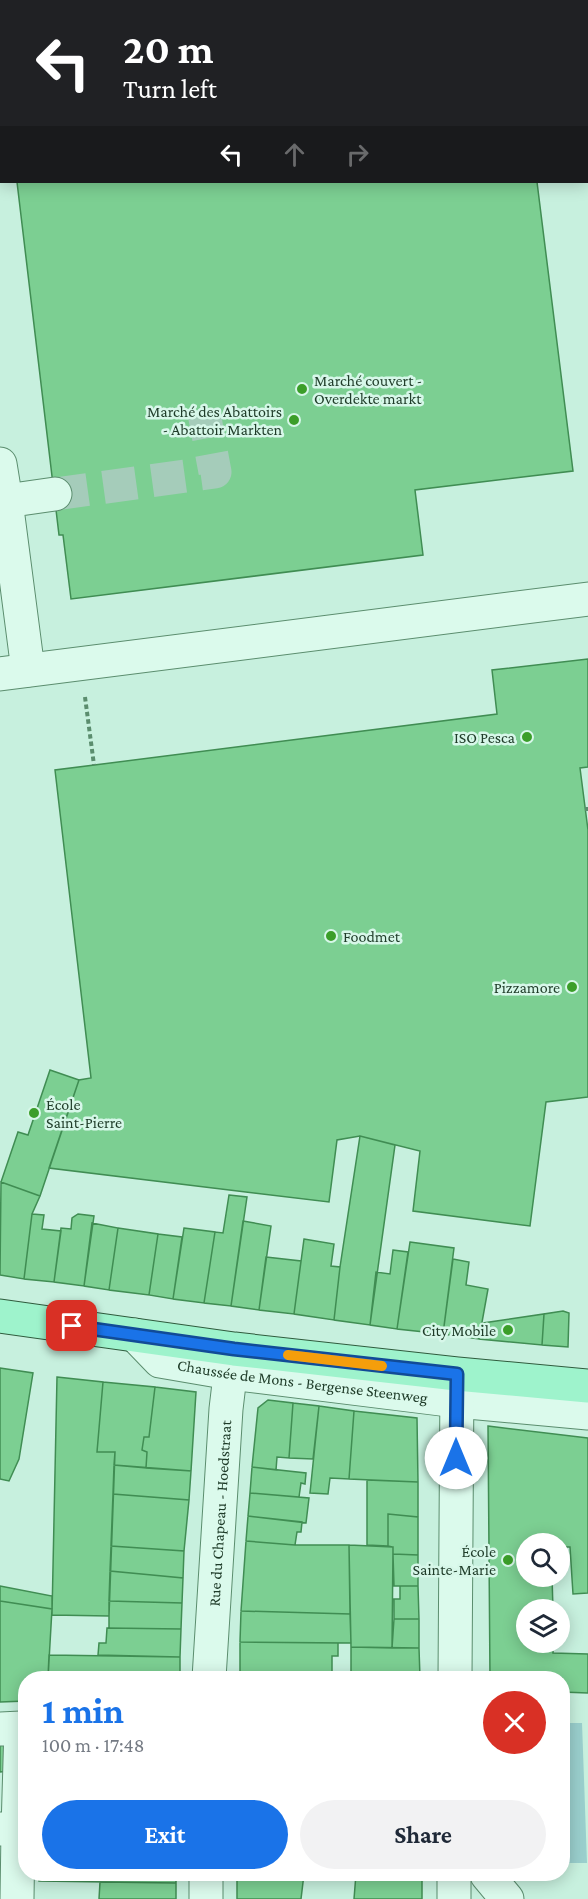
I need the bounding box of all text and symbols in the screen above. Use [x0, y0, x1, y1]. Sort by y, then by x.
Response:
icon: left [24, 24, 102, 102]
text: 20 m [123, 25, 214, 72]
text: Turn left [123, 74, 217, 104]
icon: left [215, 138, 248, 171]
icon: ahead [278, 138, 311, 171]
icon: right [341, 138, 374, 171]
place label: Marché couvert - Overdekte markt [314, 372, 422, 407]
marker: Marché couvert - Overdekte markt [295, 382, 309, 396]
place label: Marché des Abattoirs - Abattoir Markten [147, 403, 282, 438]
marker: Marché des Abattoirs - Abattoir Markten [287, 413, 301, 427]
place label: ISO Pesca [454, 729, 516, 746]
marker: ISO Pesca [520, 730, 534, 744]
place label: Foodmet [343, 928, 401, 945]
marker: Foodmet [324, 929, 338, 943]
place label: Pizzamore [494, 979, 560, 996]
marker: Pizzamore [565, 980, 579, 994]
place label: École Saint-Pierre [46, 1096, 122, 1131]
marker: École Saint-Pierre [27, 1106, 41, 1120]
pin [46, 1300, 97, 1351]
icon: arrive [55, 1309, 88, 1342]
place label: City Mobile [422, 1322, 496, 1340]
marker: City Mobile [501, 1323, 515, 1337]
street label: Chaussée de Mons - Bergense Steenweg [176, 1356, 429, 1407]
street label: Rue du Chapeau - Hoedstraat [206, 1419, 234, 1607]
position arrow [424, 1426, 488, 1490]
map controls [516, 1533, 570, 1653]
button: search [516, 1533, 570, 1587]
place label: École Sainte-Marie [413, 1543, 496, 1578]
marker: École Sainte-Marie [501, 1553, 515, 1567]
button: layers [516, 1599, 570, 1653]
text: 1 min [42, 1691, 124, 1731]
button: close [483, 1691, 546, 1754]
text: 100 m · 17:48 [42, 1734, 145, 1756]
button: Exit [42, 1800, 288, 1869]
button: Share [300, 1800, 546, 1869]

